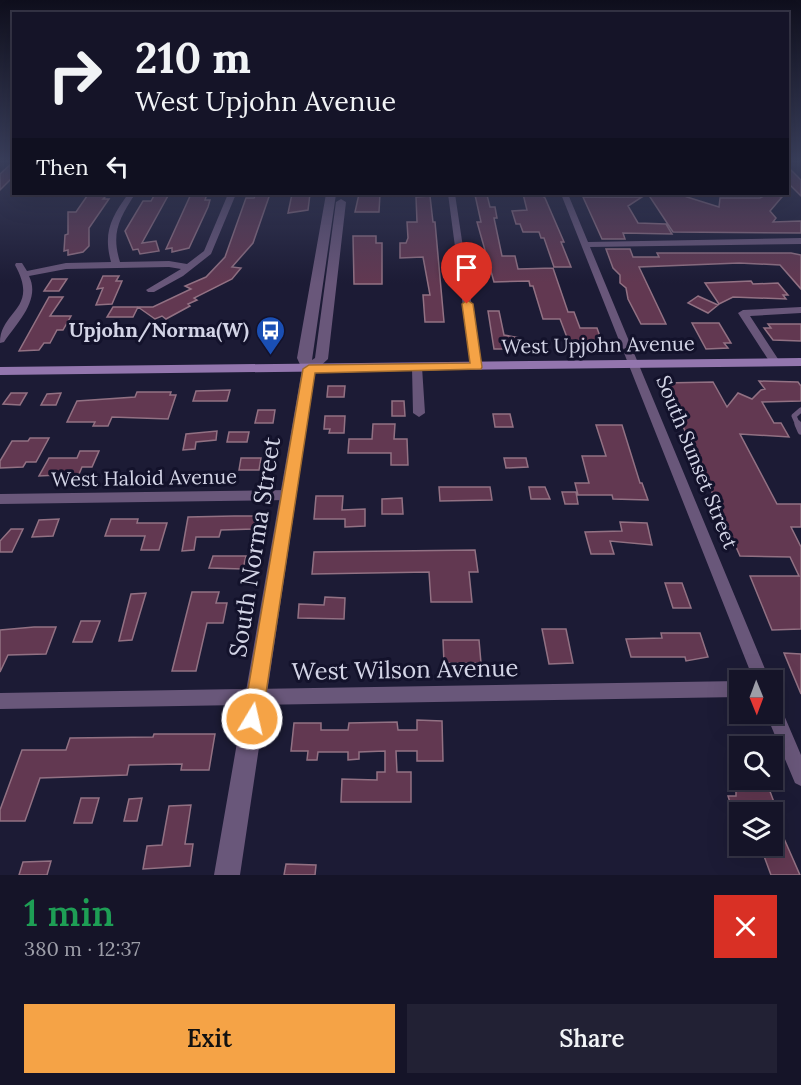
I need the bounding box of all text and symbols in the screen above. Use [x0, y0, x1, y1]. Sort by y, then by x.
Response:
text: 210 m [135, 31, 251, 85]
icon: right [36, 36, 114, 114]
text: West Upjohn Avenue [135, 84, 396, 118]
icon: left [101, 150, 134, 183]
text: Then [36, 153, 89, 181]
pin [441, 242, 492, 304]
icon: arrive [450, 251, 483, 284]
bus stop icon: Upjohn/Norma(W) [254, 314, 286, 356]
place label: Upjohn/Norma(W) [69, 317, 249, 343]
street label: West Upjohn Avenue [501, 330, 695, 359]
street label: South Sunset Street [651, 371, 744, 552]
street label: South Norma Street [222, 434, 287, 659]
street label: West Haloid Avenue [51, 463, 237, 492]
street label: West Wilson Avenue [291, 652, 519, 687]
north arrow [729, 670, 783, 724]
map controls [729, 670, 783, 856]
position arrow [220, 687, 284, 751]
button: search [729, 736, 783, 790]
button: layers [729, 802, 783, 856]
text: 1 min [24, 890, 114, 936]
button: close [714, 895, 777, 958]
text: 380 m · 12:37 [24, 936, 140, 961]
button: Exit [24, 1004, 395, 1073]
button: Share [407, 1004, 777, 1073]

